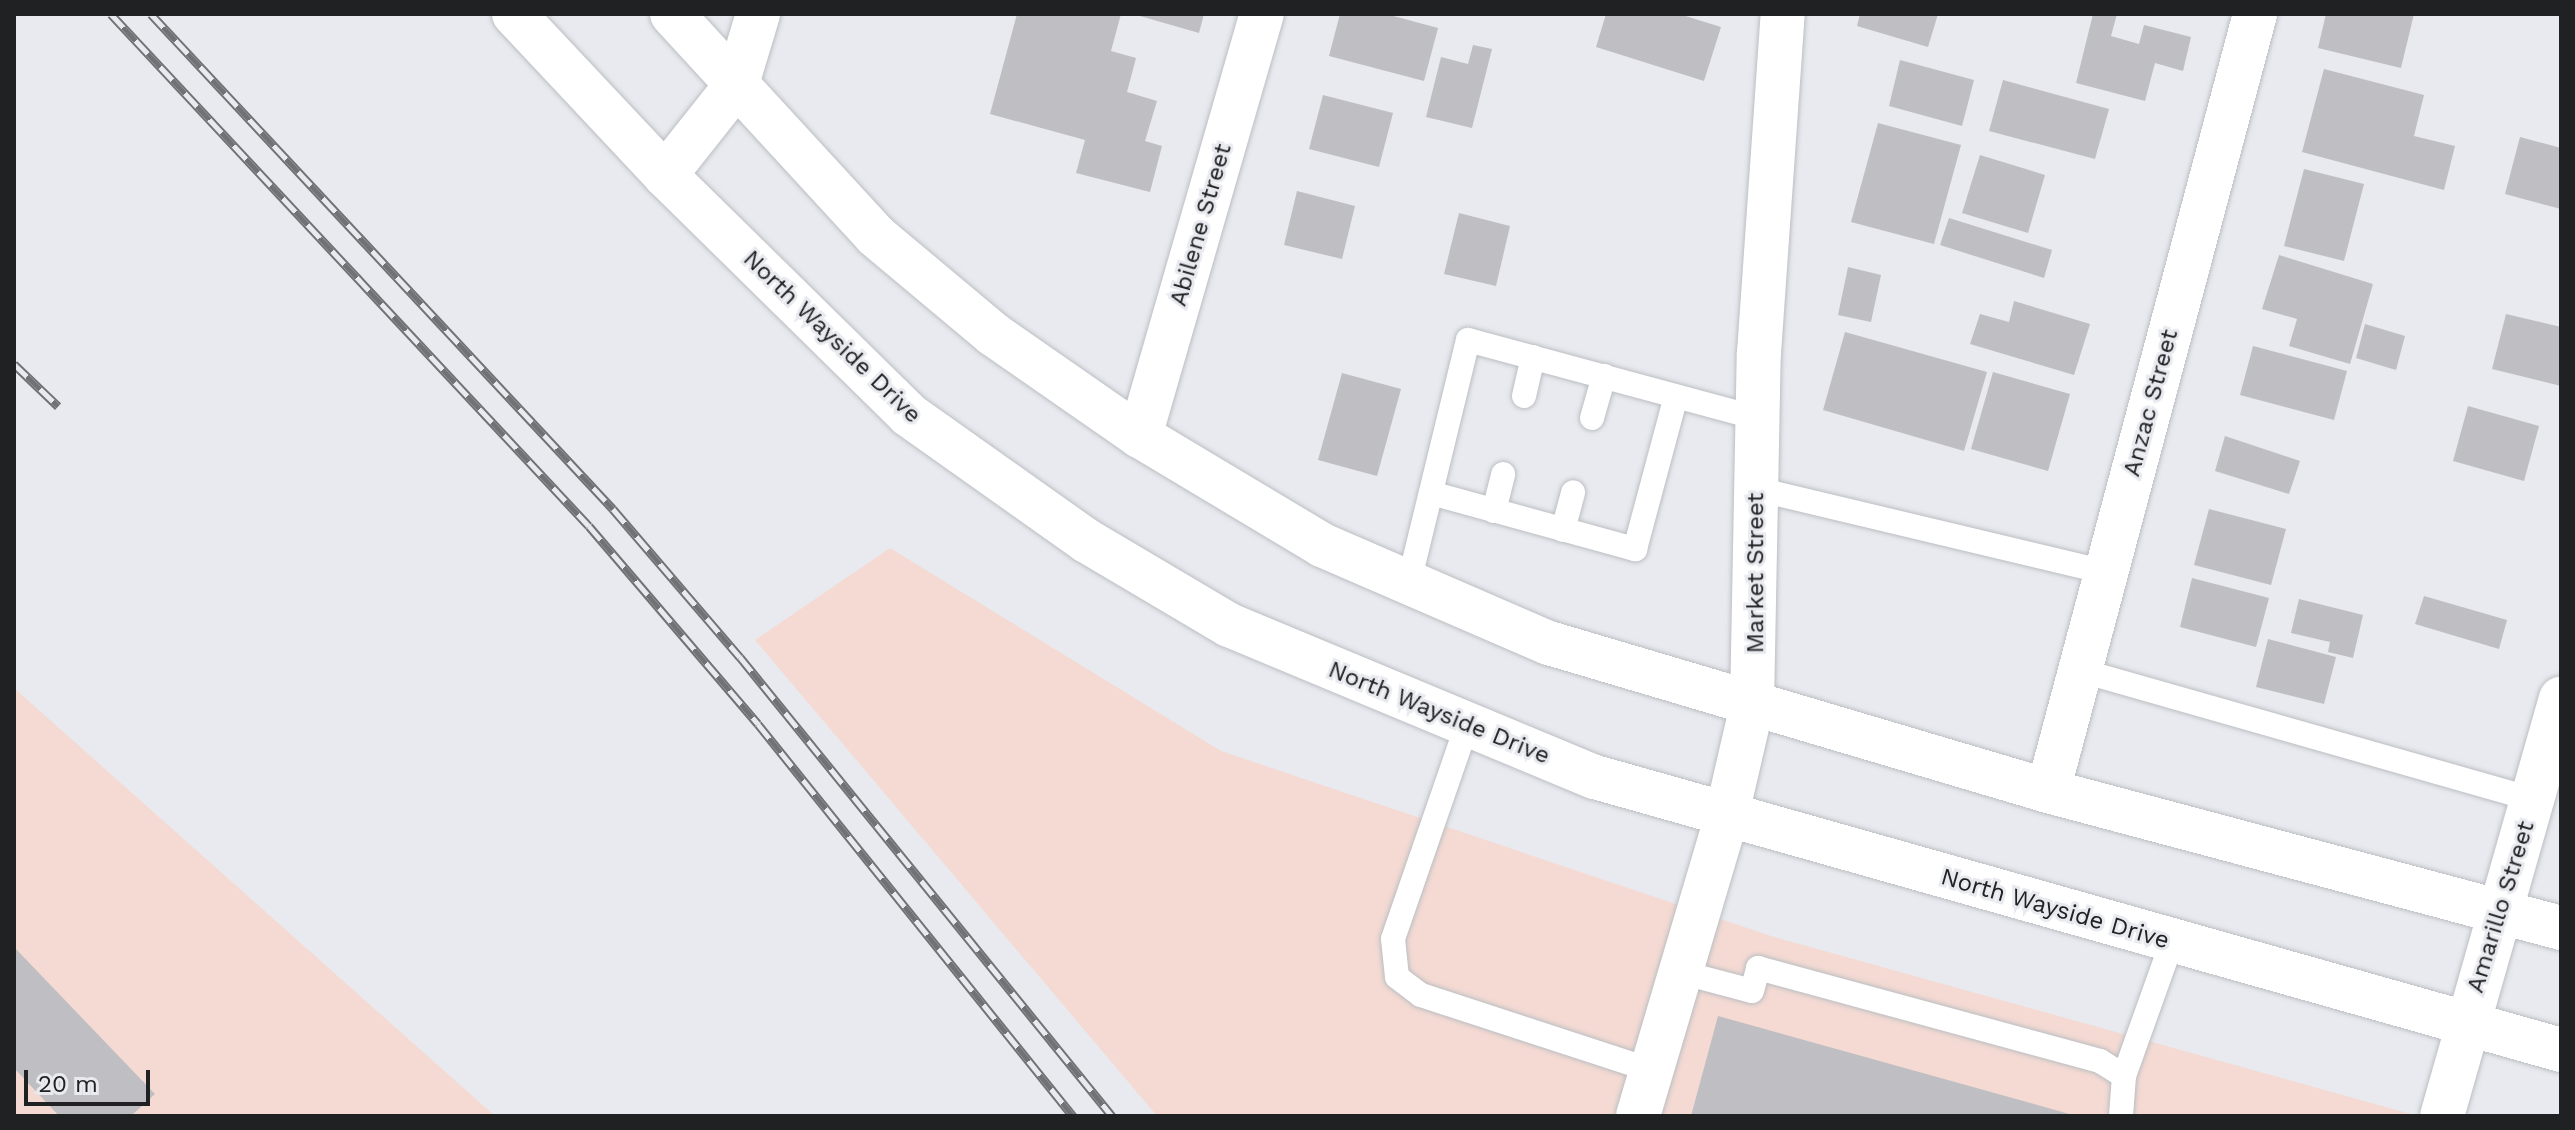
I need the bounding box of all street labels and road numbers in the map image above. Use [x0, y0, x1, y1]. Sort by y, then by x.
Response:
street label: Abilene Street [1164, 140, 1238, 310]
street label: North Wayside Drive [737, 244, 927, 430]
street label: Anzac Street [2118, 326, 2184, 480]
street label: Market Street [1742, 493, 1770, 653]
street label: North Wayside Drive [1324, 655, 1554, 771]
street label: Amarillo Street [2461, 818, 2541, 996]
street label: North Wayside Drive [1937, 863, 2173, 955]

